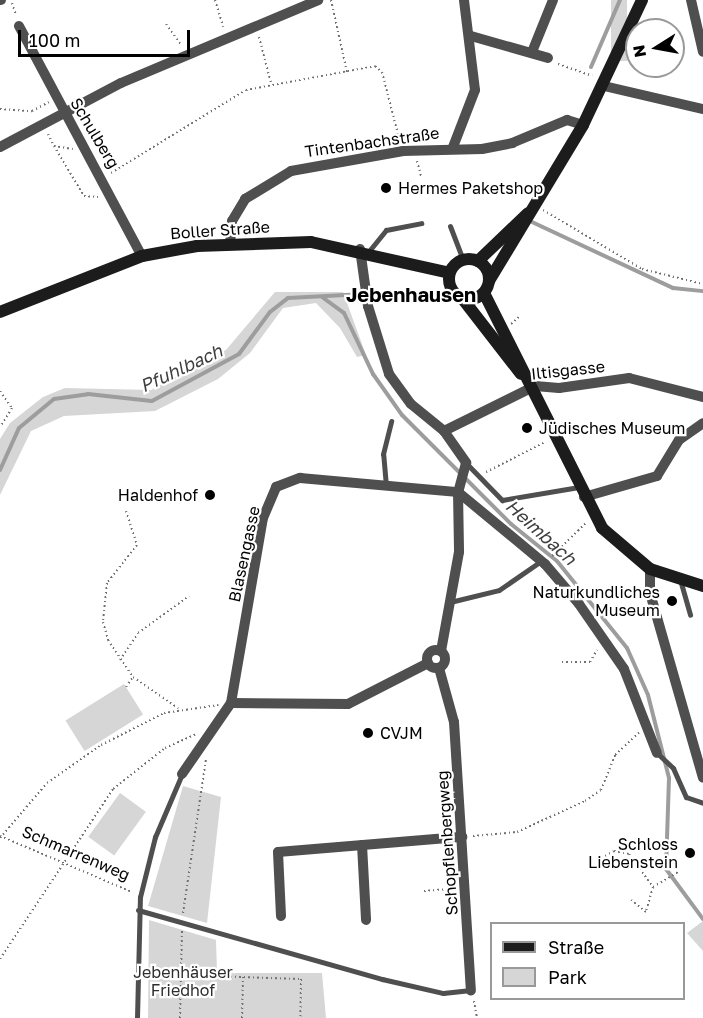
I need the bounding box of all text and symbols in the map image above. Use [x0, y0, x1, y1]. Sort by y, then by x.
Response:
scale bar [21, 18, 194, 56]
north arrow [625, 18, 685, 78]
text: 100 m [29, 29, 80, 51]
text: N [628, 43, 650, 59]
street label: Schulberg [67, 94, 123, 172]
street label: Tintenbachstraße [304, 123, 440, 161]
place label: Hermes Paketshop [398, 178, 543, 198]
marker: Hermes Paketshop [379, 181, 393, 195]
street label: Boller Straße [169, 217, 271, 243]
district label: Jebenhausen [346, 282, 476, 306]
water label: Pfuhlbach [136, 340, 226, 396]
street label: Iltisgasse [530, 357, 606, 383]
place label: Jüdisches Museum [539, 418, 686, 438]
marker: Jüdisches Museum [520, 421, 534, 435]
place label: Haldenhof [118, 485, 198, 505]
marker: Haldenhof [203, 488, 217, 502]
water label: Heimbach [501, 495, 581, 569]
street label: Blasengasse [224, 504, 264, 604]
place label: Naturkundliches Museum [533, 582, 660, 620]
marker: Naturkundliches Museum [665, 594, 679, 608]
place label: CVJM [380, 723, 423, 743]
marker: CVJM [361, 726, 375, 740]
street label: Schopflenbergweg [432, 770, 462, 916]
street label: Schmarrenweg [19, 822, 133, 884]
place label: Schloss Liebenstein [588, 834, 678, 872]
marker: Schloss Liebenstein [683, 846, 697, 860]
legend [490, 922, 685, 1000]
text: Straße [548, 936, 604, 958]
park label: Jebenhäuser Friedhof [133, 962, 233, 1000]
text: Park [548, 966, 587, 988]

